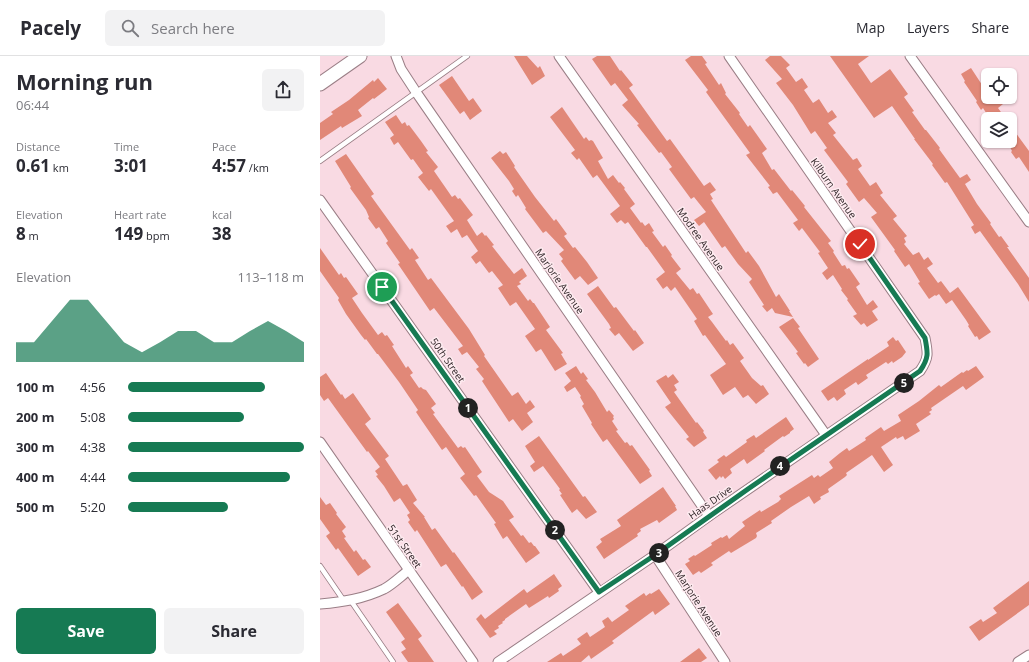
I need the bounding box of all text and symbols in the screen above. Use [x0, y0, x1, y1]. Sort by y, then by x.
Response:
search box [105, 10, 385, 46]
text: Pacely [20, 15, 81, 41]
icon: search [119, 17, 141, 39]
text: Search here [151, 18, 235, 38]
text: Map [856, 18, 885, 37]
text: Layers [907, 18, 949, 37]
text: Share [971, 18, 1009, 37]
text: Morning run [16, 66, 153, 96]
map controls [981, 68, 1017, 148]
button: locate [981, 68, 1017, 104]
button: share [262, 69, 304, 111]
text: 06:44 [16, 96, 49, 114]
button: layers [981, 112, 1017, 148]
text: Distance [16, 139, 60, 154]
text: Time [114, 139, 139, 154]
text: Pace [212, 139, 236, 154]
text: 0.61 [16, 154, 50, 177]
text: 3:01 [114, 154, 148, 177]
text: 4:57 [212, 154, 246, 177]
street label: Kilburn Avenue [808, 155, 860, 221]
text: km [50, 160, 69, 175]
text: /km [246, 160, 269, 175]
street label: Modree Avenue [674, 205, 728, 274]
text: Elevation [16, 207, 63, 222]
text: Heart rate [114, 207, 166, 222]
text: kcal [212, 207, 232, 222]
text: 8 [16, 222, 26, 245]
text: 149 [114, 222, 143, 245]
text: 38 [212, 222, 231, 245]
pin [843, 227, 877, 261]
text: m [26, 228, 39, 243]
text: bpm [143, 228, 170, 243]
icon: check [849, 233, 871, 255]
street label: Marjorie Avenue [532, 246, 588, 317]
text: Elevation [16, 268, 71, 286]
text: 113–118 m [237, 268, 304, 286]
pin [365, 270, 399, 304]
icon: arrive [371, 276, 393, 298]
street label: 50th Street [427, 335, 469, 386]
pin: 5 [894, 373, 914, 393]
text: 5 [901, 375, 907, 390]
text: 100 m [16, 378, 54, 396]
text: 4:56 [80, 378, 106, 396]
pin: 1 [458, 398, 478, 418]
text: 1 [465, 400, 471, 415]
text: 200 m [16, 408, 54, 426]
text: 5:08 [80, 408, 106, 426]
text: 300 m [16, 438, 54, 456]
text: 4:38 [80, 438, 106, 456]
pin: 4 [770, 456, 790, 476]
text: 4 [777, 458, 783, 473]
text: 400 m [16, 468, 54, 486]
text: 4:44 [80, 468, 106, 486]
street label: Haas Drive [685, 482, 735, 522]
text: 500 m [16, 498, 54, 516]
text: 5:20 [80, 498, 106, 516]
pin: 2 [545, 520, 565, 540]
street label: 51st Street [385, 521, 425, 571]
text: 2 [552, 522, 558, 537]
pin: 3 [649, 543, 669, 563]
text: 3 [656, 545, 662, 560]
street label: Marjorie Avenue [672, 567, 726, 639]
button: Save [16, 608, 156, 654]
button: Share [164, 608, 304, 654]

